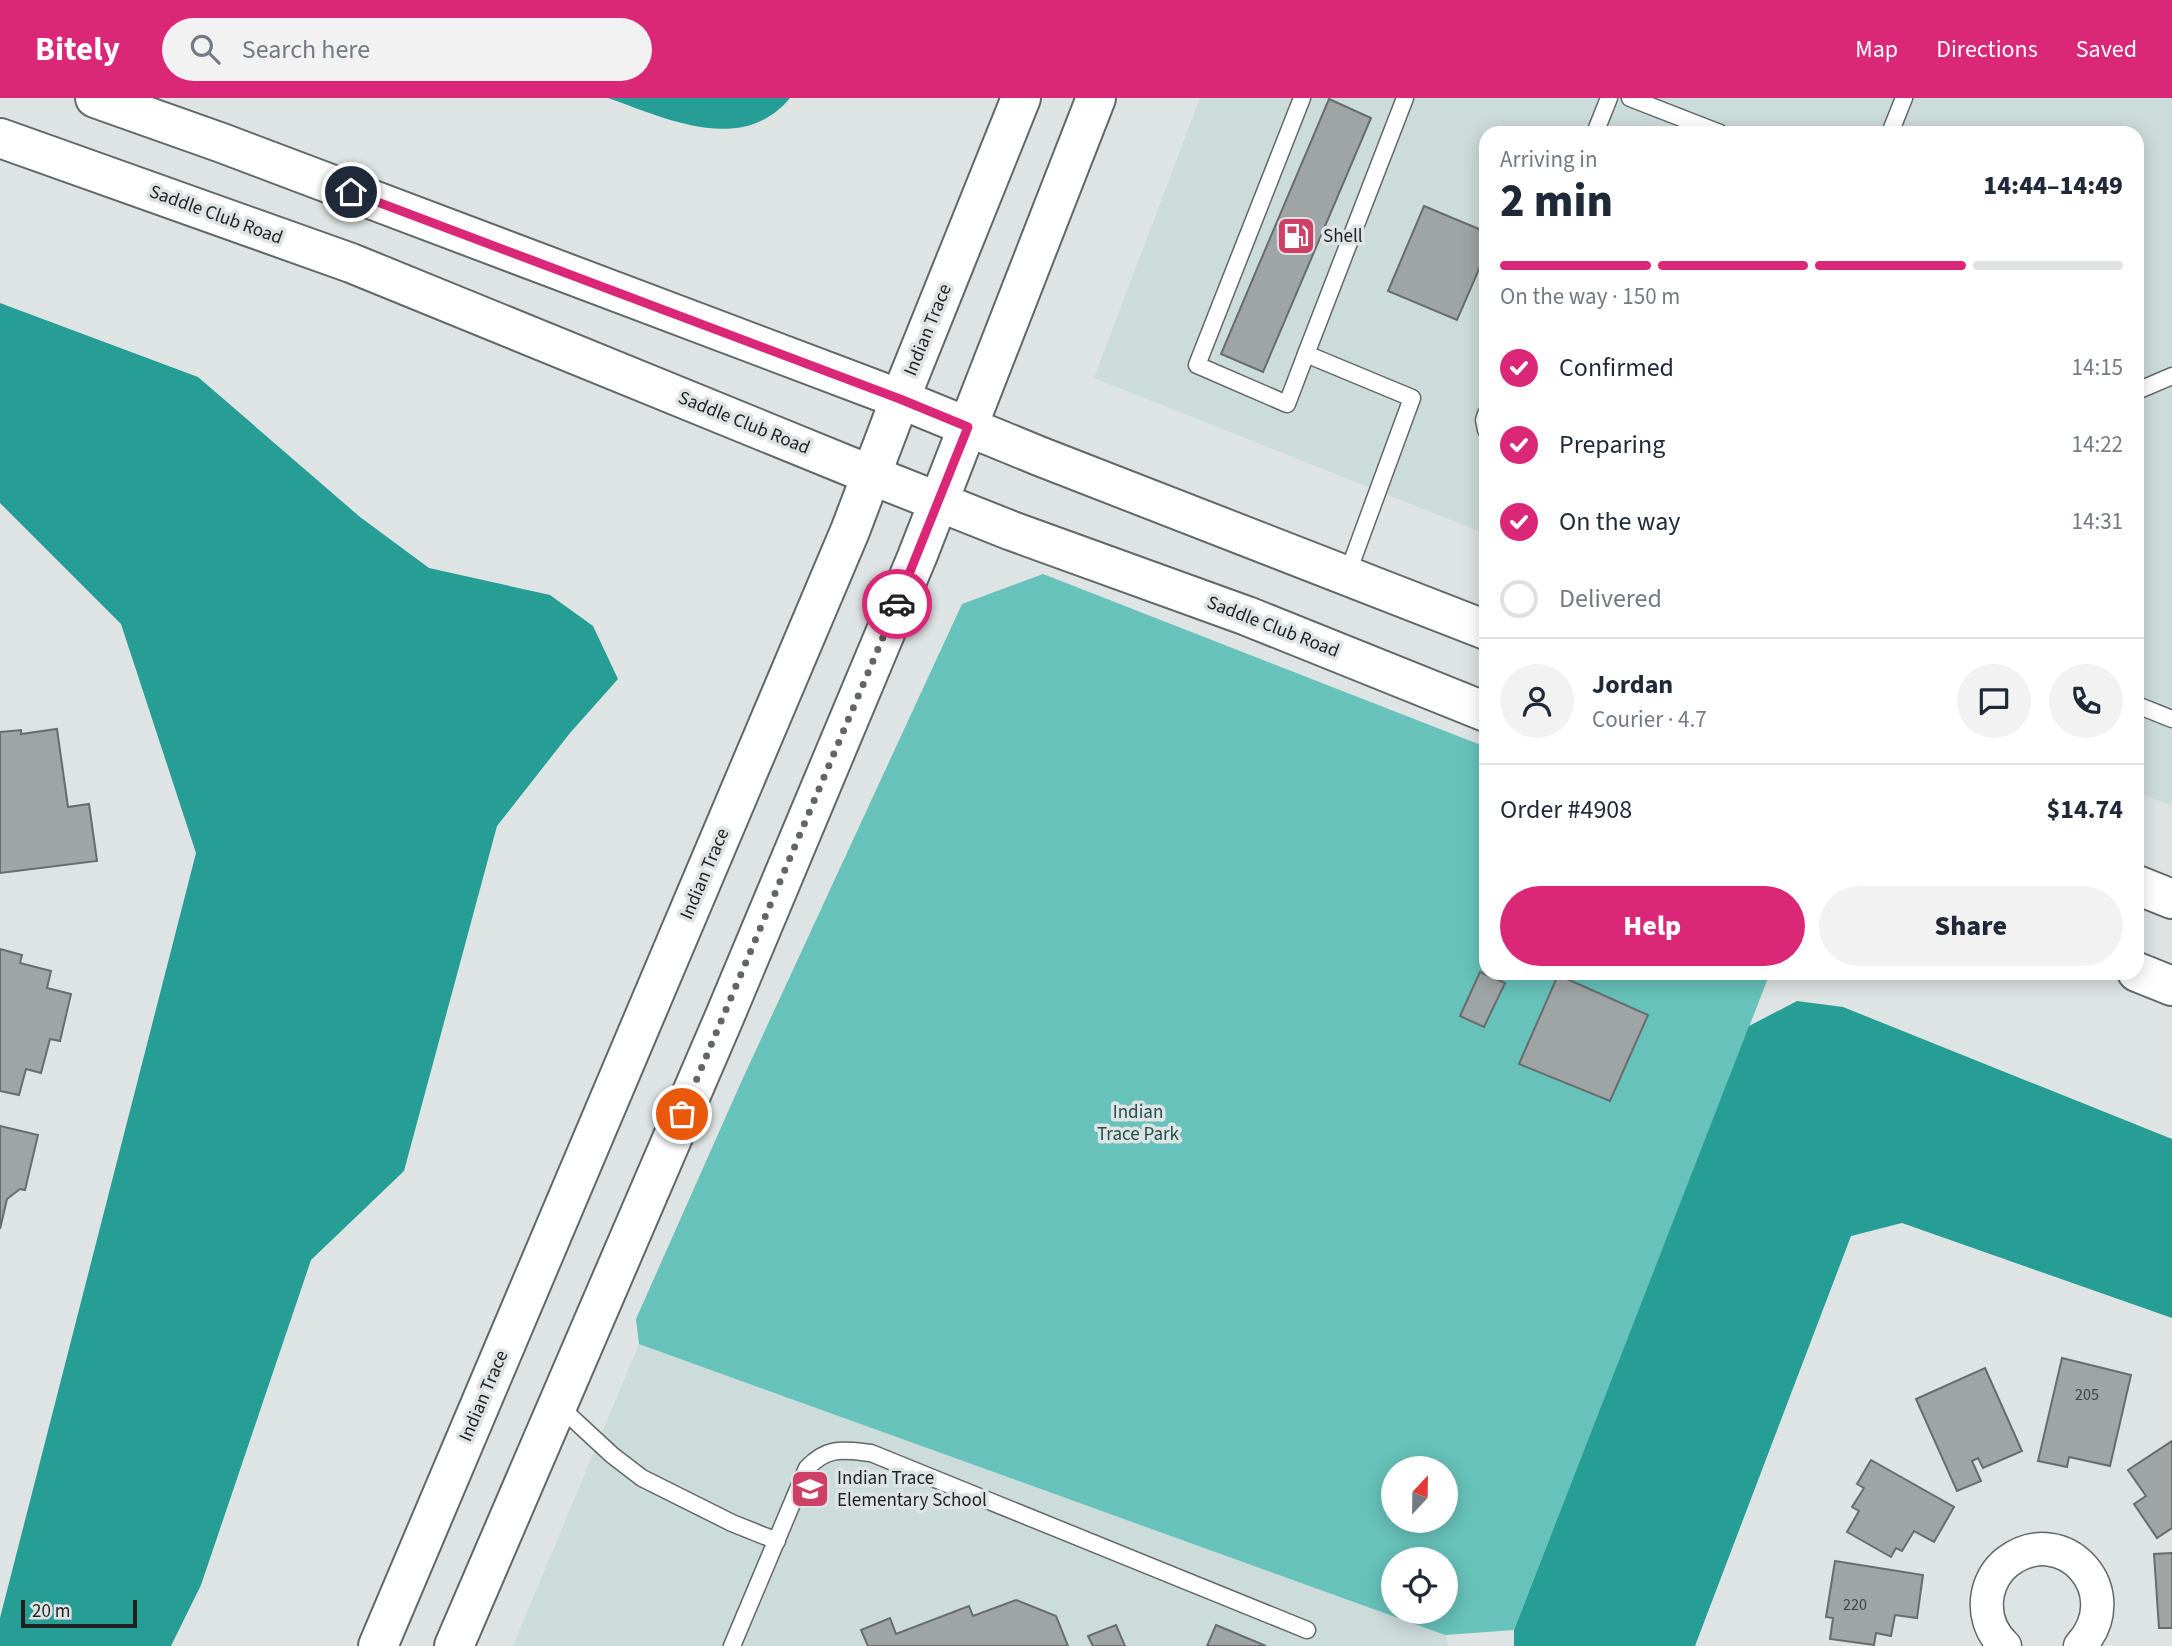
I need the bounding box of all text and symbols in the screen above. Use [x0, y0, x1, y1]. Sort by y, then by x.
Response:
search box [162, 18, 652, 81]
text: Bitely [35, 26, 120, 73]
icon: search [186, 30, 224, 68]
text: Search here [242, 31, 370, 68]
text: Map [1855, 32, 1898, 67]
text: Directions [1936, 32, 2038, 67]
text: Saved [2076, 32, 2137, 67]
text: Arriving in [1500, 143, 1598, 176]
pin [321, 162, 381, 222]
text: 14:44–14:49 [1983, 167, 2123, 204]
text: 2 min [1500, 169, 1613, 234]
icon: home [332, 173, 370, 211]
street label: Saddle Club Road [146, 178, 286, 252]
fuel station icon: Shell [1275, 215, 1317, 257]
place label: Shell [1323, 223, 1363, 250]
street label: Indian Trace [897, 280, 959, 380]
text: On the way · 150 m [1500, 280, 1680, 313]
icon: check [1500, 349, 1538, 387]
text: Confirmed [1559, 349, 1674, 386]
text: 14:15 [2072, 351, 2123, 384]
street label: Saddle Club Road [674, 384, 814, 462]
icon: check [1500, 426, 1538, 464]
text: Preparing [1559, 426, 1665, 463]
text: 14:22 [2072, 428, 2123, 461]
icon: check [1500, 503, 1538, 541]
text: On the way [1559, 503, 1680, 540]
text: 14:31 [2072, 505, 2123, 538]
courier [862, 569, 932, 639]
text: Delivered [1559, 580, 1662, 617]
icon: car [878, 585, 916, 623]
street label: Saddle Club Road [1203, 589, 1343, 665]
button: person [1500, 664, 1574, 738]
button: chat [1957, 664, 2031, 738]
button: phone [2049, 664, 2123, 738]
text: Jordan [1592, 666, 1673, 703]
text: Courier · 4.7 [1592, 703, 1707, 736]
text: Order #4908 [1500, 791, 1632, 828]
text: $14.74 [2047, 791, 2123, 828]
street label: Indian Trace [674, 824, 736, 924]
button: Help [1500, 886, 1805, 966]
button: Share [1819, 886, 2123, 966]
pin [652, 1084, 712, 1144]
icon: bag [663, 1095, 701, 1133]
park label: Indian Trace Park [1097, 1099, 1180, 1148]
street label: Indian Trace [453, 1346, 515, 1446]
house number: 205 [2075, 1384, 2099, 1406]
north arrow [1381, 1456, 1458, 1533]
map controls [1381, 1456, 1458, 1624]
place label: Indian Trace Elementary School [837, 1465, 987, 1514]
school or university icon: Indian Trace Elementary School [789, 1468, 831, 1510]
button: locate [1381, 1547, 1458, 1624]
house number: 220 [1843, 1594, 1867, 1616]
scale bar [21, 1597, 136, 1629]
text: 20 m [32, 1598, 70, 1625]

